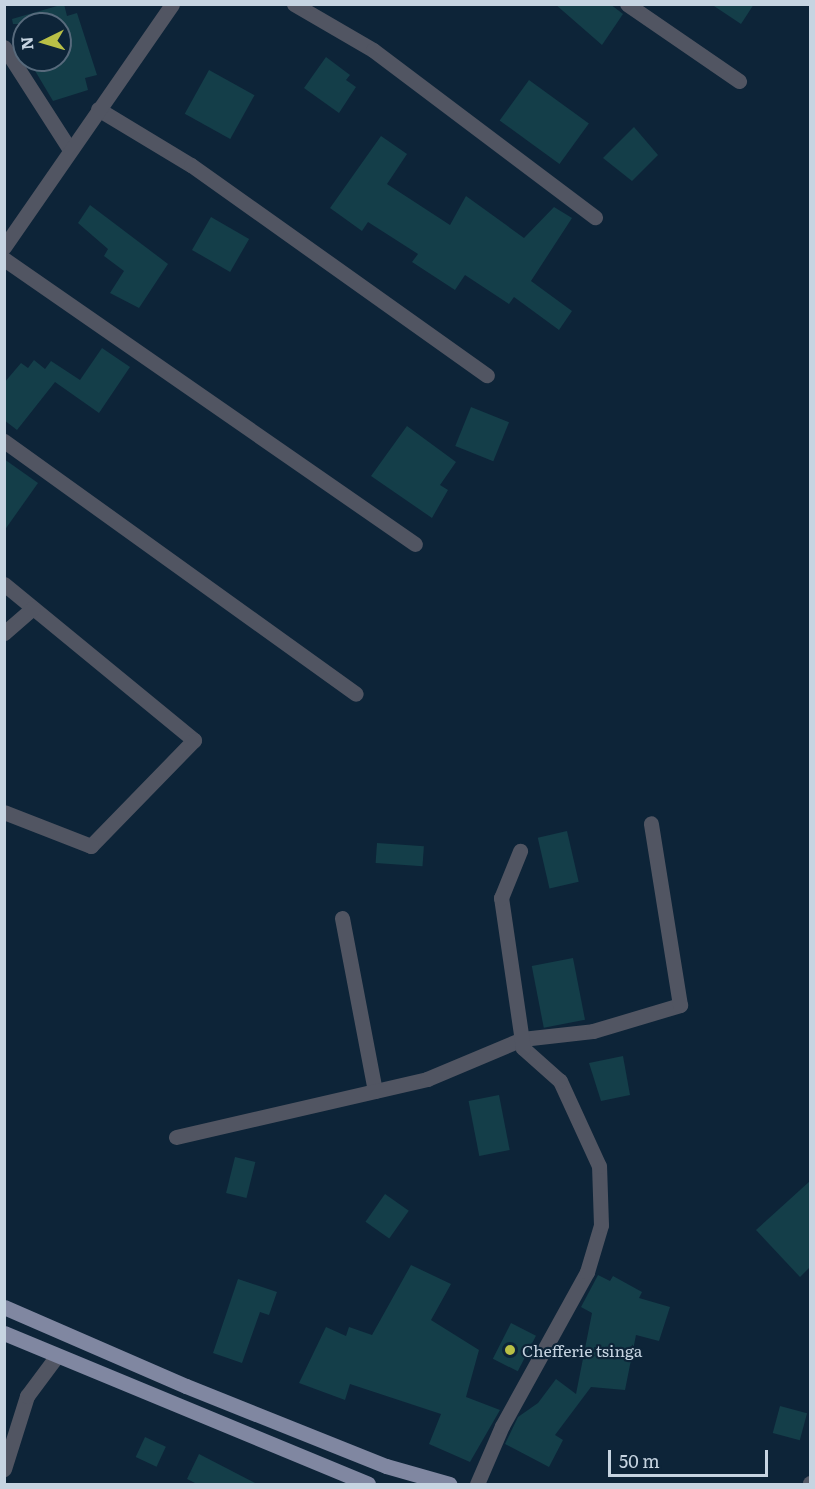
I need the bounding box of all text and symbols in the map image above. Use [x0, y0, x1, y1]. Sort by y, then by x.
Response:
north arrow [12, 12, 72, 72]
text: N [14, 36, 39, 51]
place label: Chefferie tsinga [522, 1340, 642, 1360]
marker: Chefferie tsinga [503, 1343, 517, 1357]
scale bar [611, 1438, 772, 1476]
text: 50 m [619, 1447, 660, 1474]

